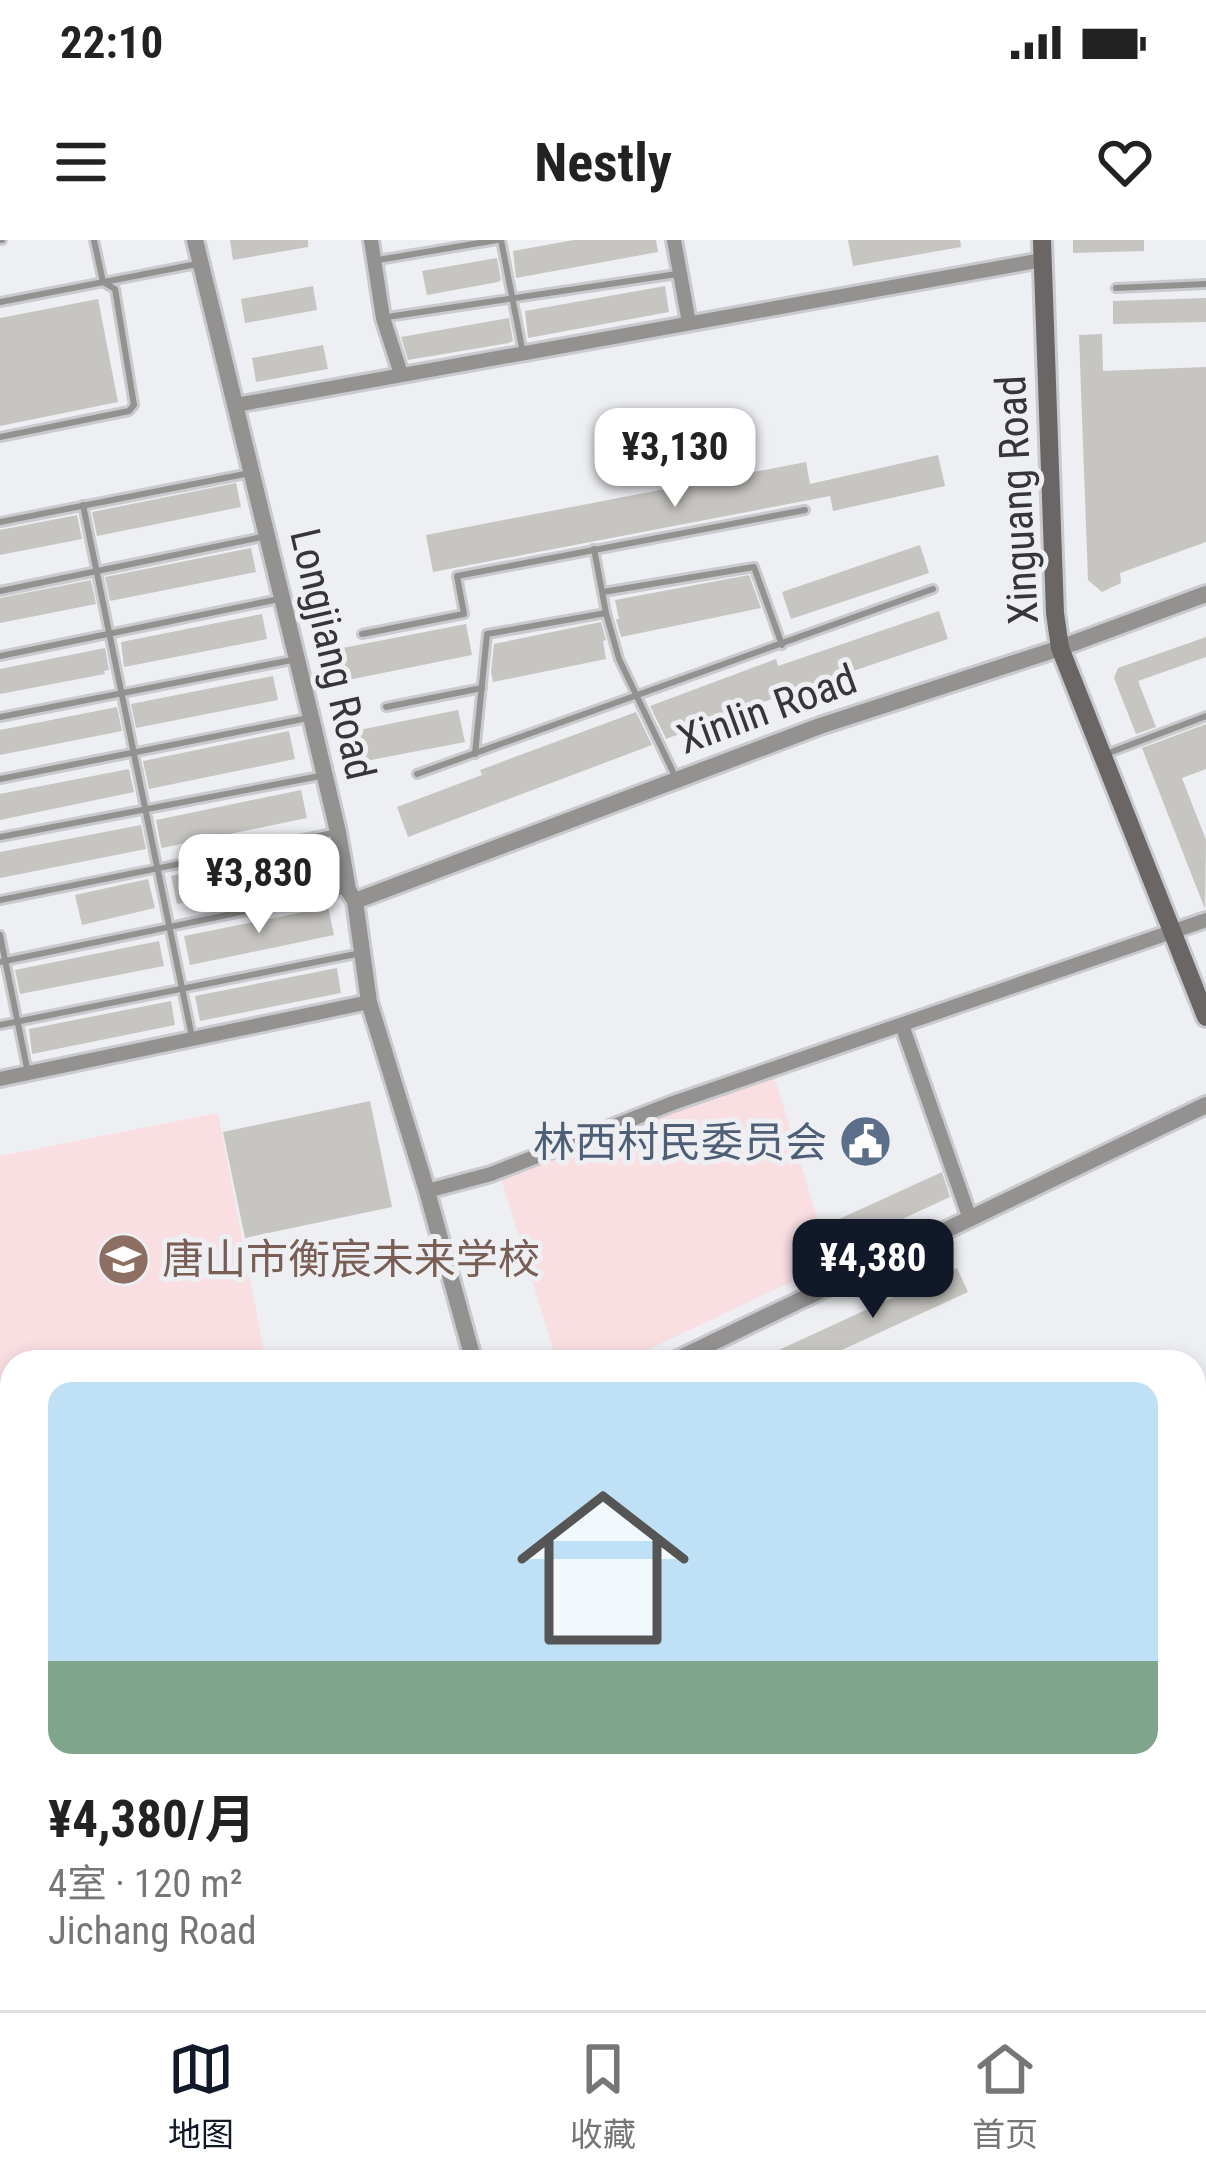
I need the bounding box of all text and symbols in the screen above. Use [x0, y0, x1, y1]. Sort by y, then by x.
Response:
text: 22:10 [60, 16, 163, 69]
icon: menu [48, 129, 114, 195]
icon: heart [1092, 129, 1158, 195]
text: Nestly [534, 131, 672, 194]
street label: Xinguang Road [986, 374, 1048, 626]
pin: ¥3,130 [577, 408, 773, 510]
text: ¥3,130 [622, 424, 728, 470]
street label: Longjiang Road [280, 524, 386, 784]
street label: Xinlin Road [671, 654, 863, 764]
pin: ¥3,830 [161, 834, 357, 936]
text: ¥3,830 [206, 850, 312, 896]
public building icon: 林西村民委员会 [838, 1114, 894, 1170]
place label: 林西村民委员会 [533, 1118, 827, 1167]
pin: ¥4,380 [775, 1219, 971, 1321]
school or university icon: 唐山市衡宸未来学校 [95, 1231, 151, 1287]
place label: 唐山市衡宸未来学校 [162, 1235, 540, 1284]
text: ¥4,380 [820, 1235, 926, 1281]
icon: home [495, 1460, 711, 1676]
text: ¥4,380/月 [48, 1790, 256, 1849]
text: 4室 · 120 m² [48, 1861, 243, 1907]
text: Jichang Road [48, 1908, 257, 1954]
tab: 地图 [168, 2036, 234, 2156]
tab: 收藏 [570, 2036, 636, 2156]
tab: 首页 [972, 2036, 1038, 2156]

